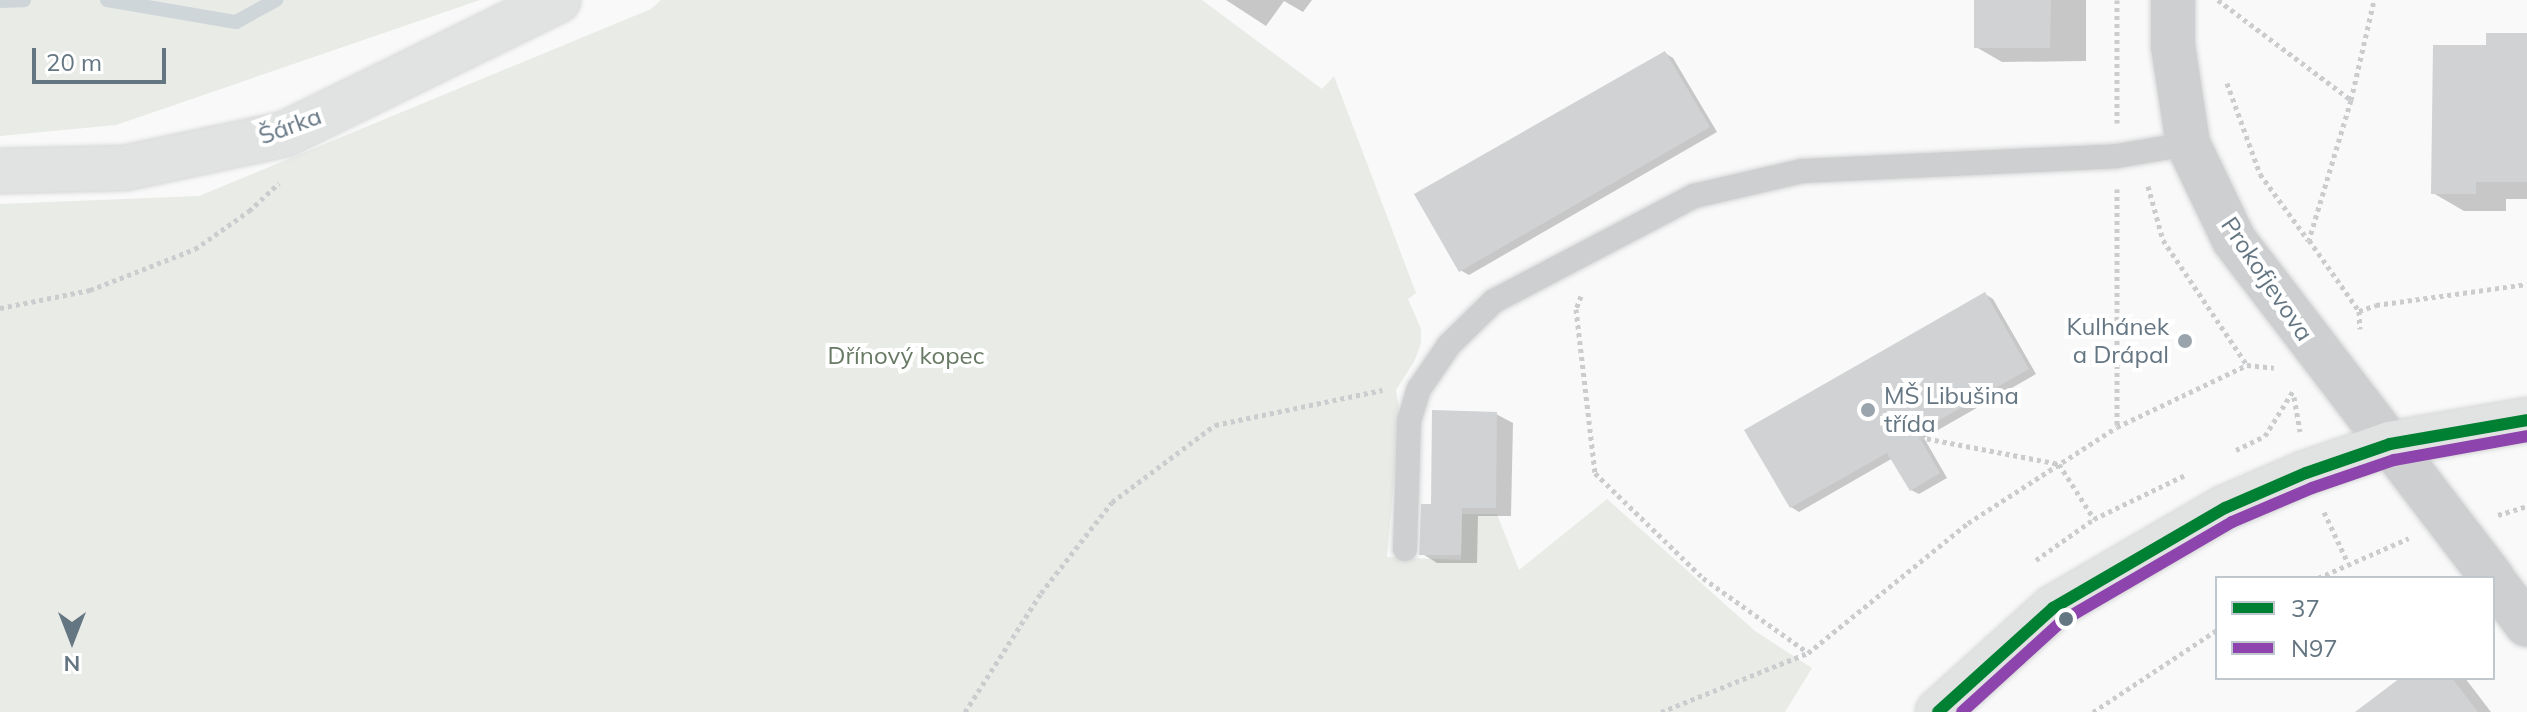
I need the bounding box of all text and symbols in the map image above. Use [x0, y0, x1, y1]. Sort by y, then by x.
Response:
scale bar [36, 32, 170, 82]
text: 20 m [46, 47, 102, 77]
street label: Šárka [255, 101, 325, 151]
street label: Prokofjevova [2215, 212, 2319, 346]
place label: Kulhánek a Drápal [2067, 313, 2169, 369]
marker: Kulhánek a Drápal [2176, 332, 2194, 350]
park label: Dřínový kopec [827, 342, 985, 370]
place label: MŠ Libušina třída [1884, 382, 2019, 438]
marker: MŠ Libušina třída [1859, 401, 1877, 419]
legend [2215, 576, 2495, 680]
text: 37 [2291, 593, 2320, 623]
north arrow [32, 600, 112, 680]
unlabelled marker [2058, 611, 2074, 627]
text: N97 [2291, 633, 2338, 663]
text: N [64, 650, 80, 678]

